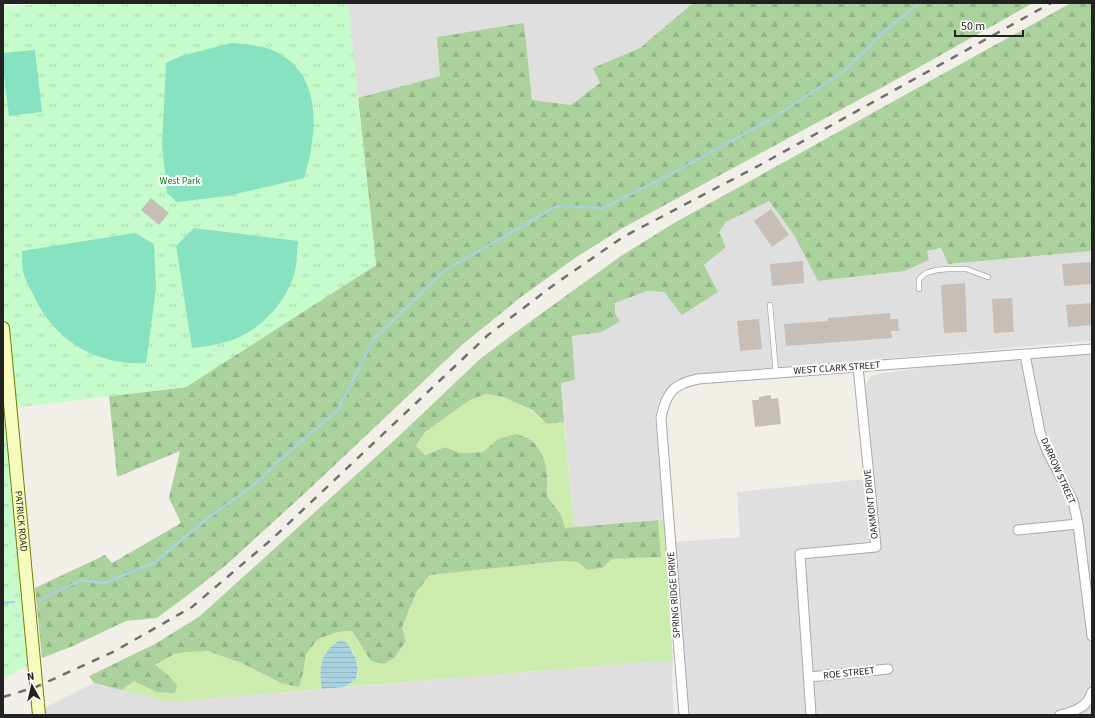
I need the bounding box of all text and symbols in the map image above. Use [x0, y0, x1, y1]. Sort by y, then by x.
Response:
scale bar [955, 12, 1023, 38]
text: 50 m [961, 18, 985, 35]
park label: West Park [160, 174, 200, 188]
street label: WEST CLARK STREET [793, 358, 882, 378]
street label: DARROW STREET [1037, 436, 1079, 507]
street label: OAKMONT DRIVE [860, 468, 882, 540]
street label: PATRICK ROAD [11, 490, 31, 552]
street label: SPRING RIDGE DRIVE [664, 551, 684, 639]
street label: ROE STREET [823, 663, 876, 683]
north arrow [12, 666, 52, 706]
text: N [26, 669, 35, 685]

